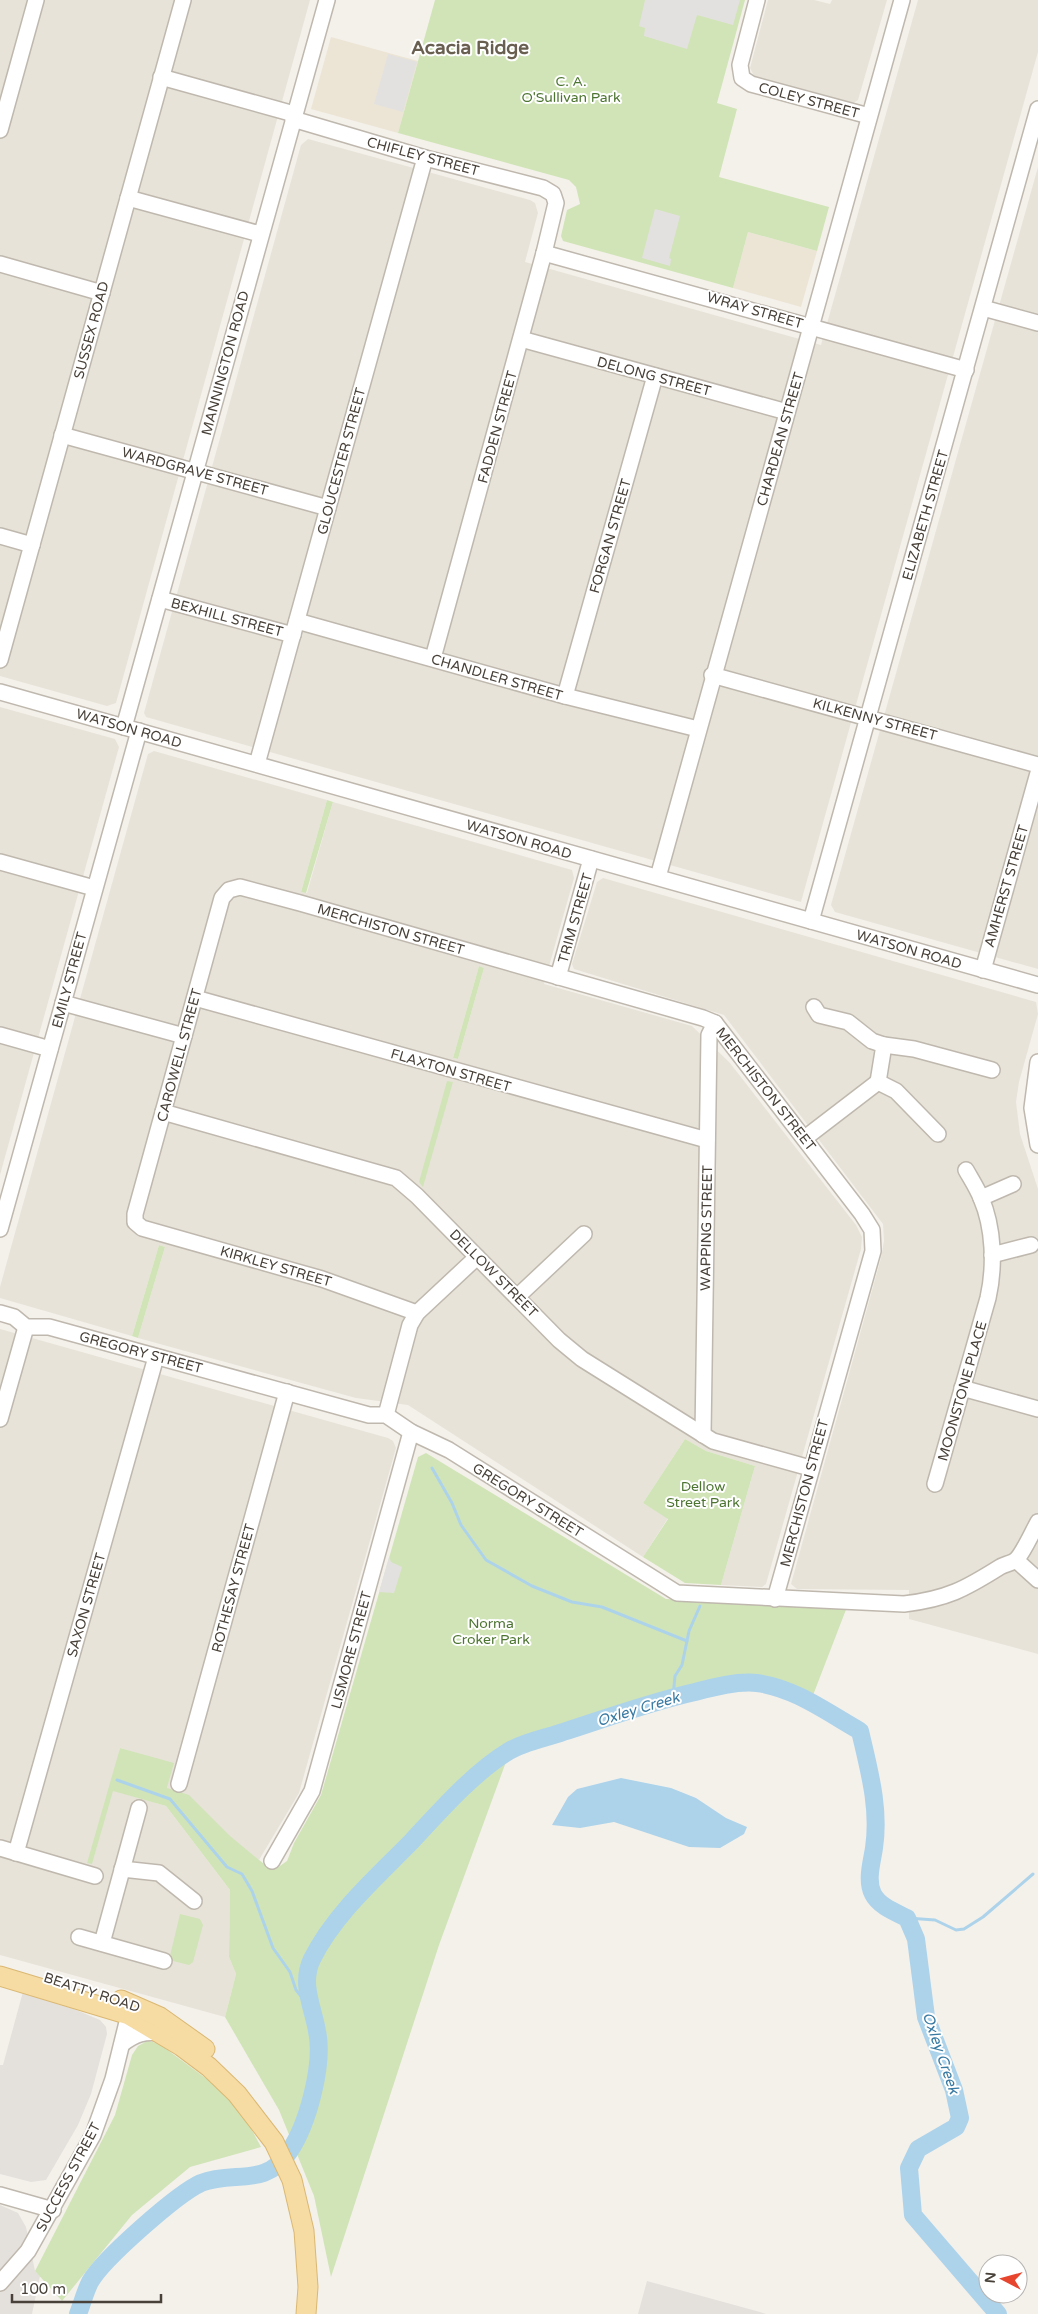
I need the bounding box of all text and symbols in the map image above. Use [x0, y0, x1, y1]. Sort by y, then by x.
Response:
district label: Acacia Ridge [411, 37, 529, 60]
park label: C. A. O'Sullivan Park [521, 73, 621, 106]
street label: COLEY STREET [757, 79, 861, 122]
street label: CHIFLEY STREET [365, 133, 481, 180]
street label: SUSSEX ROAD [70, 279, 113, 381]
street label: MANNINGTON ROAD [198, 289, 253, 437]
street label: WRAY STREET [705, 289, 805, 332]
street label: DELONG STREET [595, 353, 713, 400]
street label: FADDEN STREET [474, 368, 521, 485]
street label: CHARDEAN STREET [753, 370, 808, 508]
street label: GLOUCESTER STREET [314, 385, 369, 536]
street label: WARDGRAVE STREET [120, 444, 270, 499]
street label: ELIZABETH STREET [899, 448, 952, 582]
street label: FORGAN STREET [586, 476, 635, 595]
street label: BEXHILL STREET [169, 594, 285, 641]
street label: CHANDLER STREET [429, 651, 565, 705]
street label: KILKENNY STREET [811, 695, 939, 744]
street label: WATSON ROAD [74, 705, 184, 752]
street label: WATSON ROAD [464, 816, 574, 863]
street label: AMHERST STREET [981, 822, 1032, 949]
street label: TRIM STREET [555, 871, 597, 965]
street label: MERCHISTON STREET [315, 900, 467, 959]
street label: WATSON ROAD [854, 926, 964, 973]
street label: EMILY STREET [48, 930, 91, 1030]
street label: CAROWELL STREET [153, 986, 206, 1124]
street label: MERCHISTON STREET [712, 1024, 819, 1155]
street label: FLAXTON STREET [389, 1045, 513, 1096]
street label: WAPPING STREET [697, 1164, 716, 1291]
street label: DELLOW STREET [446, 1226, 542, 1321]
street label: KIRKLEY STREET [218, 1242, 334, 1291]
street label: MOONSTONE PLACE [934, 1319, 991, 1463]
street label: GREGORY STREET [77, 1328, 205, 1377]
street label: MERCHISTON STREET [777, 1417, 833, 1569]
street label: GREGORY STREET [469, 1460, 586, 1542]
park label: Dellow Street Park [666, 1478, 740, 1511]
street label: ROTHESAY STREET [208, 1521, 259, 1654]
street label: SAXON STREET [63, 1551, 110, 1659]
street label: LISMORE STREET [328, 1589, 375, 1711]
park label: Norma Croker Park [452, 1615, 530, 1648]
water label: Oxley Creek [595, 1687, 683, 1730]
street label: BEATTY ROAD [41, 1969, 142, 2016]
water label: Oxley Creek [919, 2010, 964, 2098]
street label: SUCCESS STREET [32, 2119, 105, 2235]
north arrow [978, 2254, 1028, 2304]
text: N [982, 2271, 1000, 2284]
scale bar [12, 2272, 161, 2304]
text: 100 m [20, 2280, 66, 2298]

